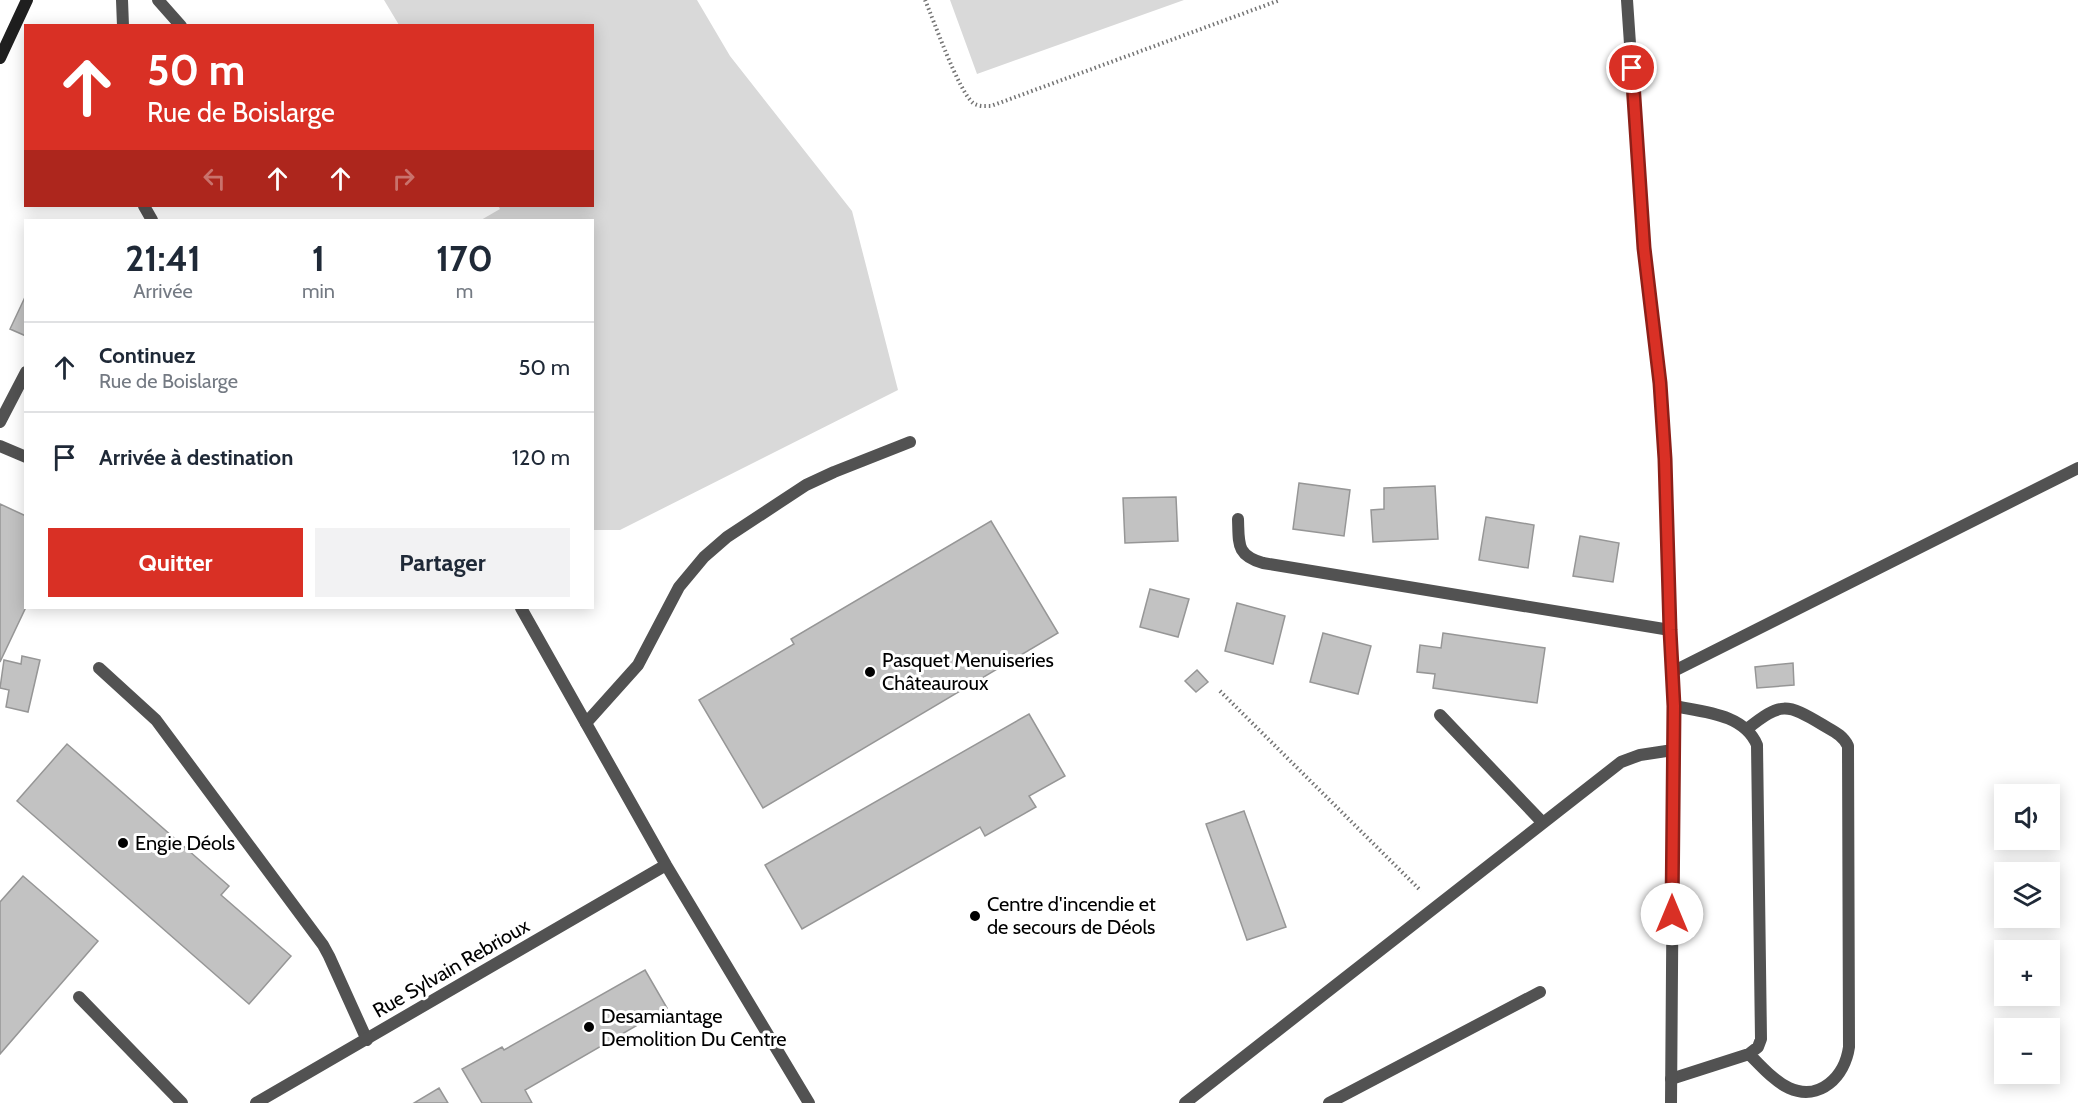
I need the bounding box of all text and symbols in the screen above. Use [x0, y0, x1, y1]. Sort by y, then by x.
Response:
pin [1606, 42, 1657, 93]
text: 50 m [147, 44, 245, 96]
icon: ahead [48, 48, 126, 126]
icon: arrive [1615, 51, 1648, 84]
text: Rue de Boislarge [147, 96, 335, 129]
icon: left [198, 162, 231, 195]
icon: ahead [261, 162, 294, 195]
icon: ahead [324, 162, 357, 195]
icon: right [387, 162, 420, 195]
text: 21:41 [125, 236, 201, 280]
text: 1 [312, 236, 325, 280]
text: 170 [436, 236, 493, 280]
text: Arrivée [133, 279, 193, 303]
text: min [302, 279, 335, 303]
text: m [456, 279, 473, 303]
text: Continuez [99, 342, 196, 369]
icon: ahead [48, 351, 81, 384]
text: 50 m [518, 354, 570, 381]
text: Rue de Boislarge [99, 369, 238, 393]
icon: arrive [48, 441, 81, 474]
text: Arrivée à destination [99, 444, 293, 471]
text: 120 m [512, 444, 570, 471]
button: Quitter [48, 528, 303, 597]
button: Partager [315, 528, 570, 597]
place label: Pasquet Menuiseries Châteauroux [882, 648, 1054, 695]
marker: Pasquet Menuiseries Châteauroux [863, 665, 877, 679]
map controls [1994, 784, 2060, 1084]
button: sound [1994, 784, 2060, 850]
place label: Engie Déols [135, 831, 235, 855]
marker: Engie Déols [116, 836, 130, 850]
button: layers [1994, 862, 2060, 928]
position arrow [1640, 882, 1704, 946]
place label: Centre d'incendie et de secours de Déols [987, 892, 1156, 939]
marker: Centre d'incendie et de secours de Déols [968, 909, 982, 923]
street label: Rue Sylvain Rebrioux [368, 913, 534, 1023]
button: + [1994, 940, 2060, 1006]
place label: Desamiantage Demolition Du Centre [601, 1004, 787, 1051]
button: − [1994, 1018, 2060, 1084]
marker: Desamiantage Demolition Du Centre [582, 1020, 596, 1034]

